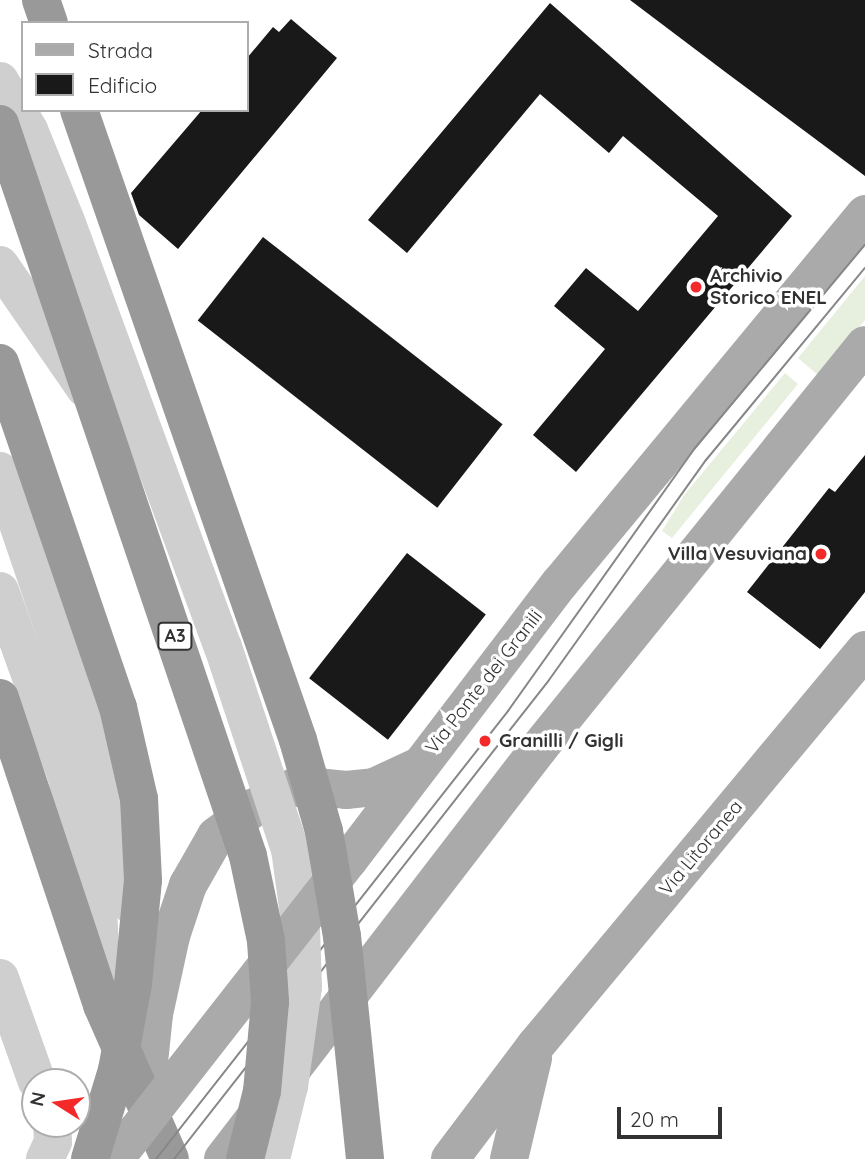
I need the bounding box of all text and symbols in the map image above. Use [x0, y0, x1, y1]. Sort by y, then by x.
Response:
legend [21, 21, 248, 112]
text: Strada [88, 37, 153, 63]
text: Edificio [88, 72, 157, 98]
place label: Archivio Storico ENEL [710, 265, 827, 309]
marker: Archivio Storico ENEL [688, 279, 704, 295]
place label: Villa Vesuviana [668, 543, 807, 565]
marker: Villa Vesuviana [813, 546, 829, 562]
street label: Via Ponte dei Granili [421, 606, 547, 758]
road number: A3 [156, 622, 194, 650]
place label: Granilli / Gigli [499, 730, 624, 752]
marker: Granilli / Gigli [477, 733, 493, 749]
street label: Via Litoranea [655, 796, 747, 900]
north arrow [21, 1068, 91, 1138]
text: N [24, 1090, 51, 1108]
scale bar [620, 1092, 725, 1136]
text: 20 m [630, 1106, 679, 1132]

